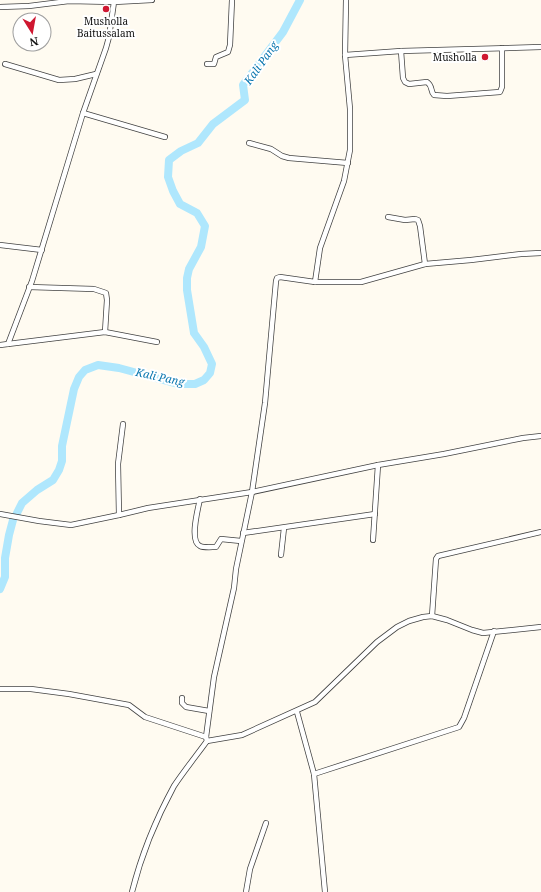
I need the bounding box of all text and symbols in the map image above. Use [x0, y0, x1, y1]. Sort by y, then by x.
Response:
marker: Musholla Baitussalam [101, 4, 111, 14]
north arrow [12, 12, 52, 52]
place label: Musholla Baitussalam [77, 14, 136, 40]
text: N [28, 34, 40, 51]
water label: Kali Pang [240, 37, 281, 88]
place label: Musholla [433, 50, 477, 64]
marker: Musholla [480, 52, 490, 62]
water label: Kali Pang [133, 364, 187, 389]

